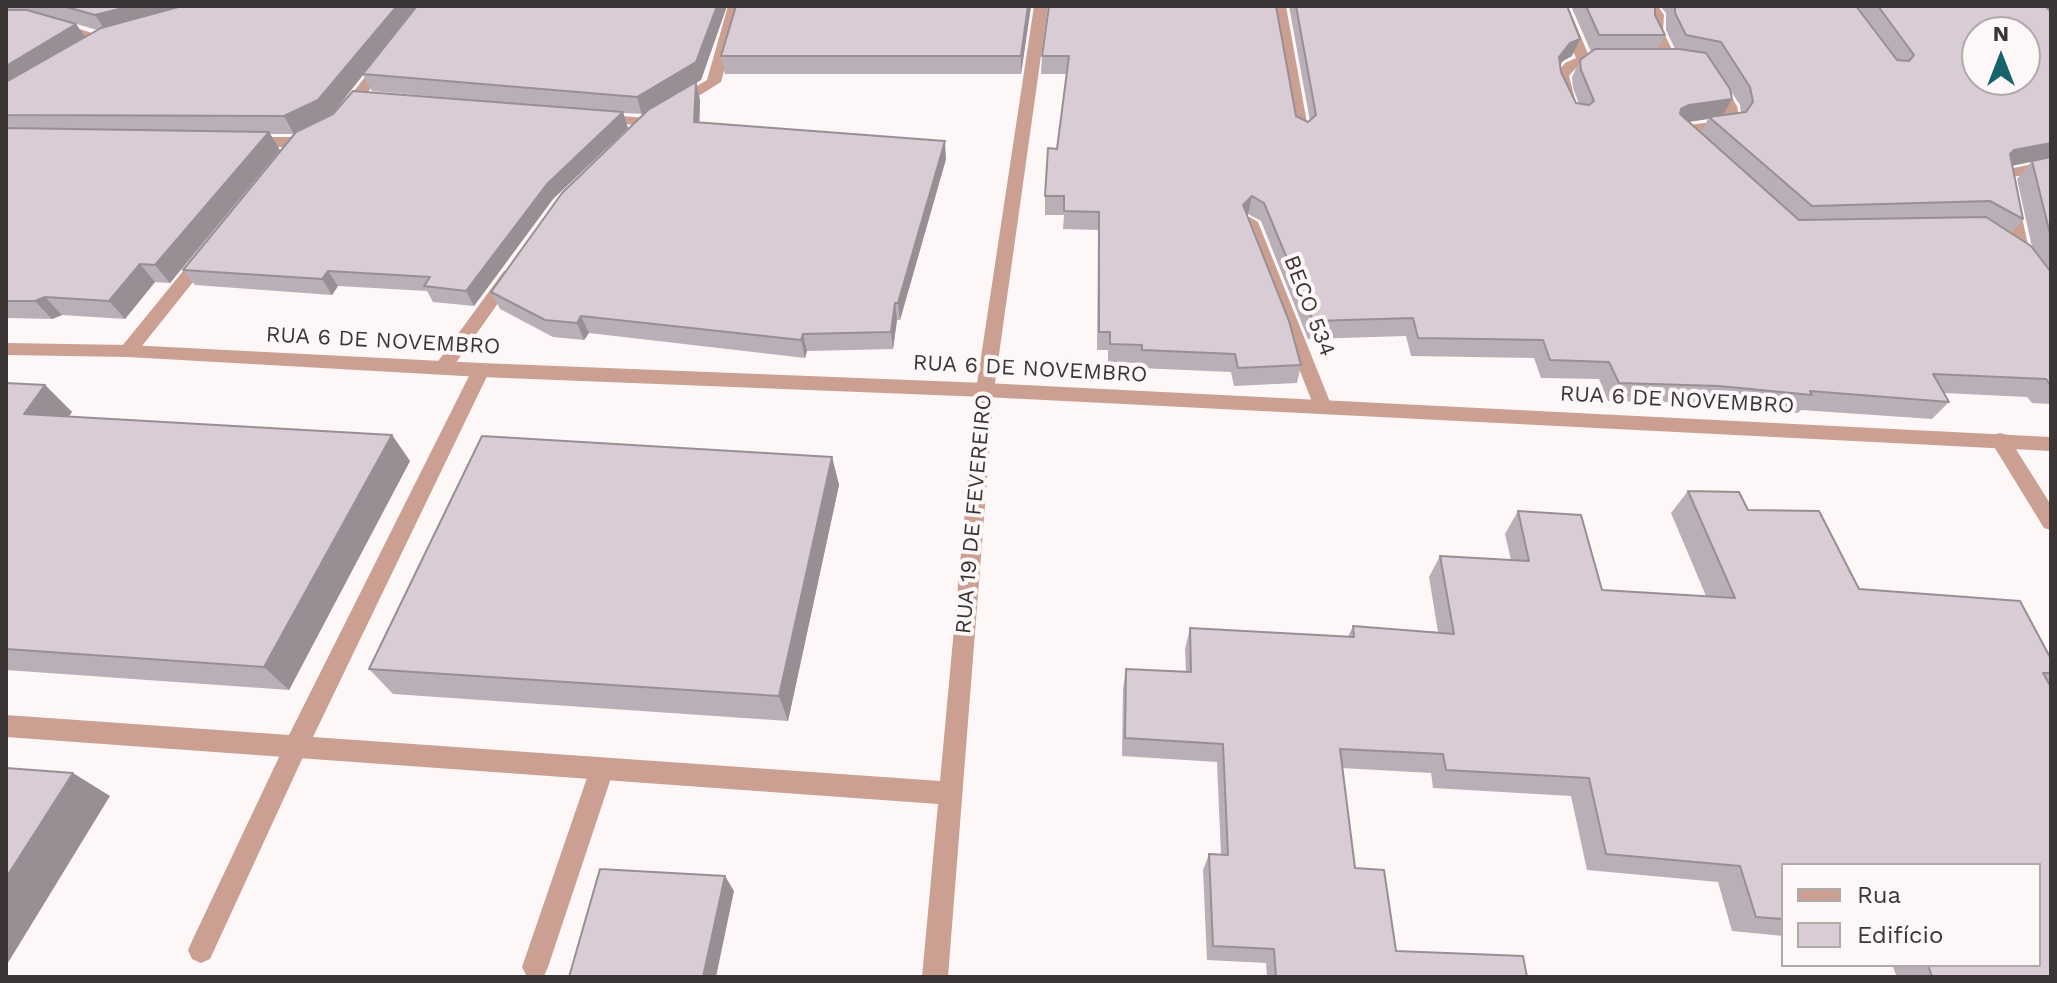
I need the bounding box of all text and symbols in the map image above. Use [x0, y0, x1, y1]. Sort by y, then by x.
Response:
north arrow [1961, 16, 2041, 96]
text: N [1993, 21, 2009, 46]
street label: BECO 534 [1278, 252, 1340, 360]
street label: RUA 6 DE NOVEMBRO [265, 322, 501, 360]
street label: RUA 6 DE NOVEMBRO [912, 350, 1148, 388]
street label: RUA 6 DE NOVEMBRO [1559, 381, 1795, 419]
street label: RUA 19 DE FEVEREIRO [950, 393, 998, 635]
legend [1781, 863, 2041, 967]
text: Rua [1857, 881, 1901, 909]
text: Edifício [1857, 921, 1943, 949]

